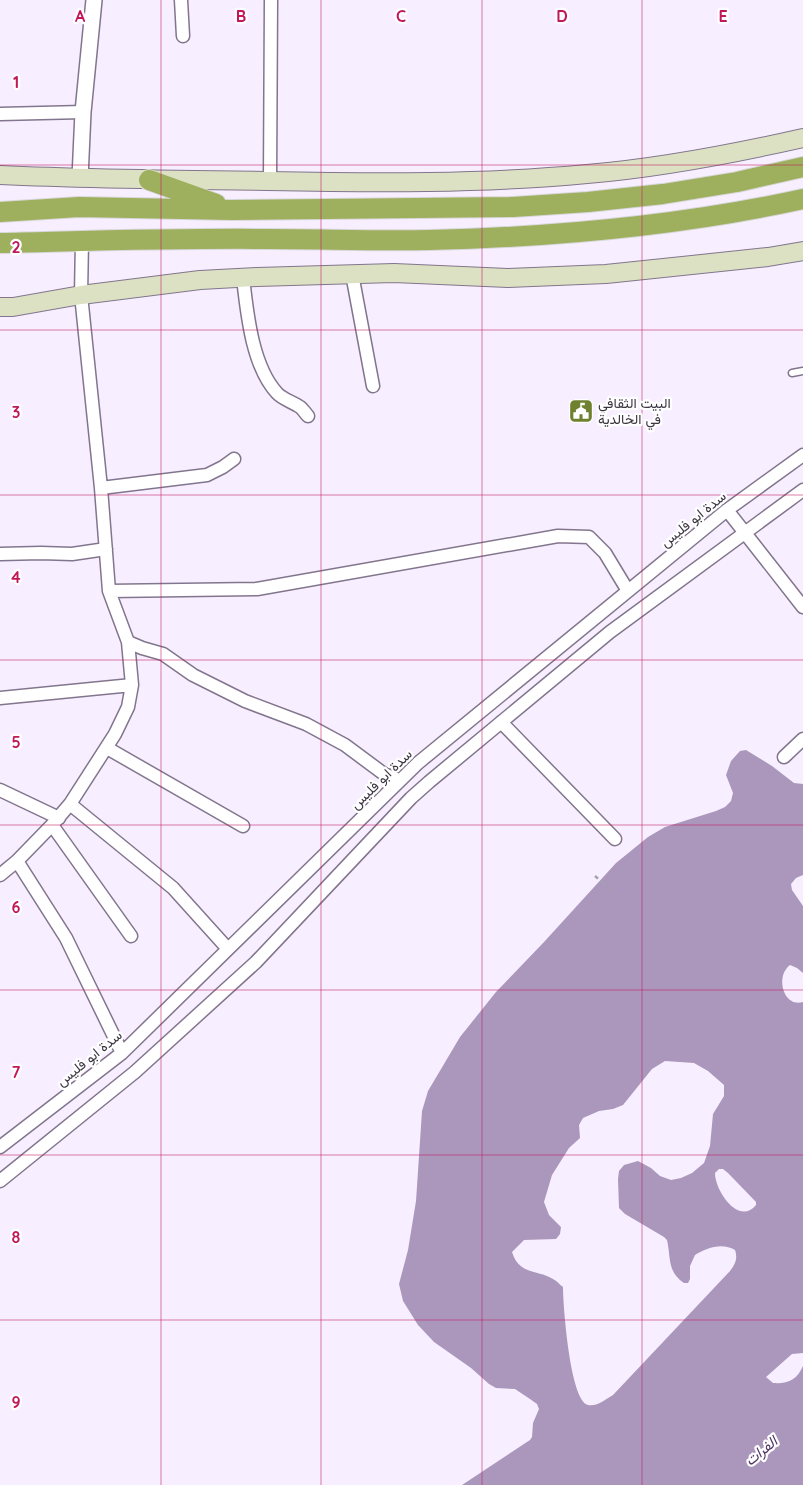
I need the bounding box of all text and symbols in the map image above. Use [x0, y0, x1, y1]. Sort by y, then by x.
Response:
text: A [75, 6, 86, 26]
text: B [236, 6, 246, 26]
text: C [396, 6, 406, 26]
text: D [556, 6, 568, 26]
text: E [718, 6, 728, 26]
text: 1 [13, 72, 19, 92]
text: 2 [11, 237, 21, 257]
place label: البيت الثقافي في الخالدية [598, 394, 671, 431]
public building icon: البيت الثقافي في الخالدية [568, 398, 594, 424]
text: 3 [12, 402, 20, 422]
street label: سدة ابو فليس [656, 487, 730, 551]
text: 4 [11, 567, 21, 587]
text: 5 [11, 732, 21, 752]
street label: سدة ابو فليس [346, 745, 416, 813]
text: 6 [12, 897, 21, 917]
street label: سدة ابو فليس [52, 1026, 126, 1090]
text: 7 [12, 1062, 21, 1082]
text: 8 [12, 1227, 21, 1247]
text: 9 [11, 1392, 21, 1412]
water label: الفرات [740, 1431, 782, 1470]

